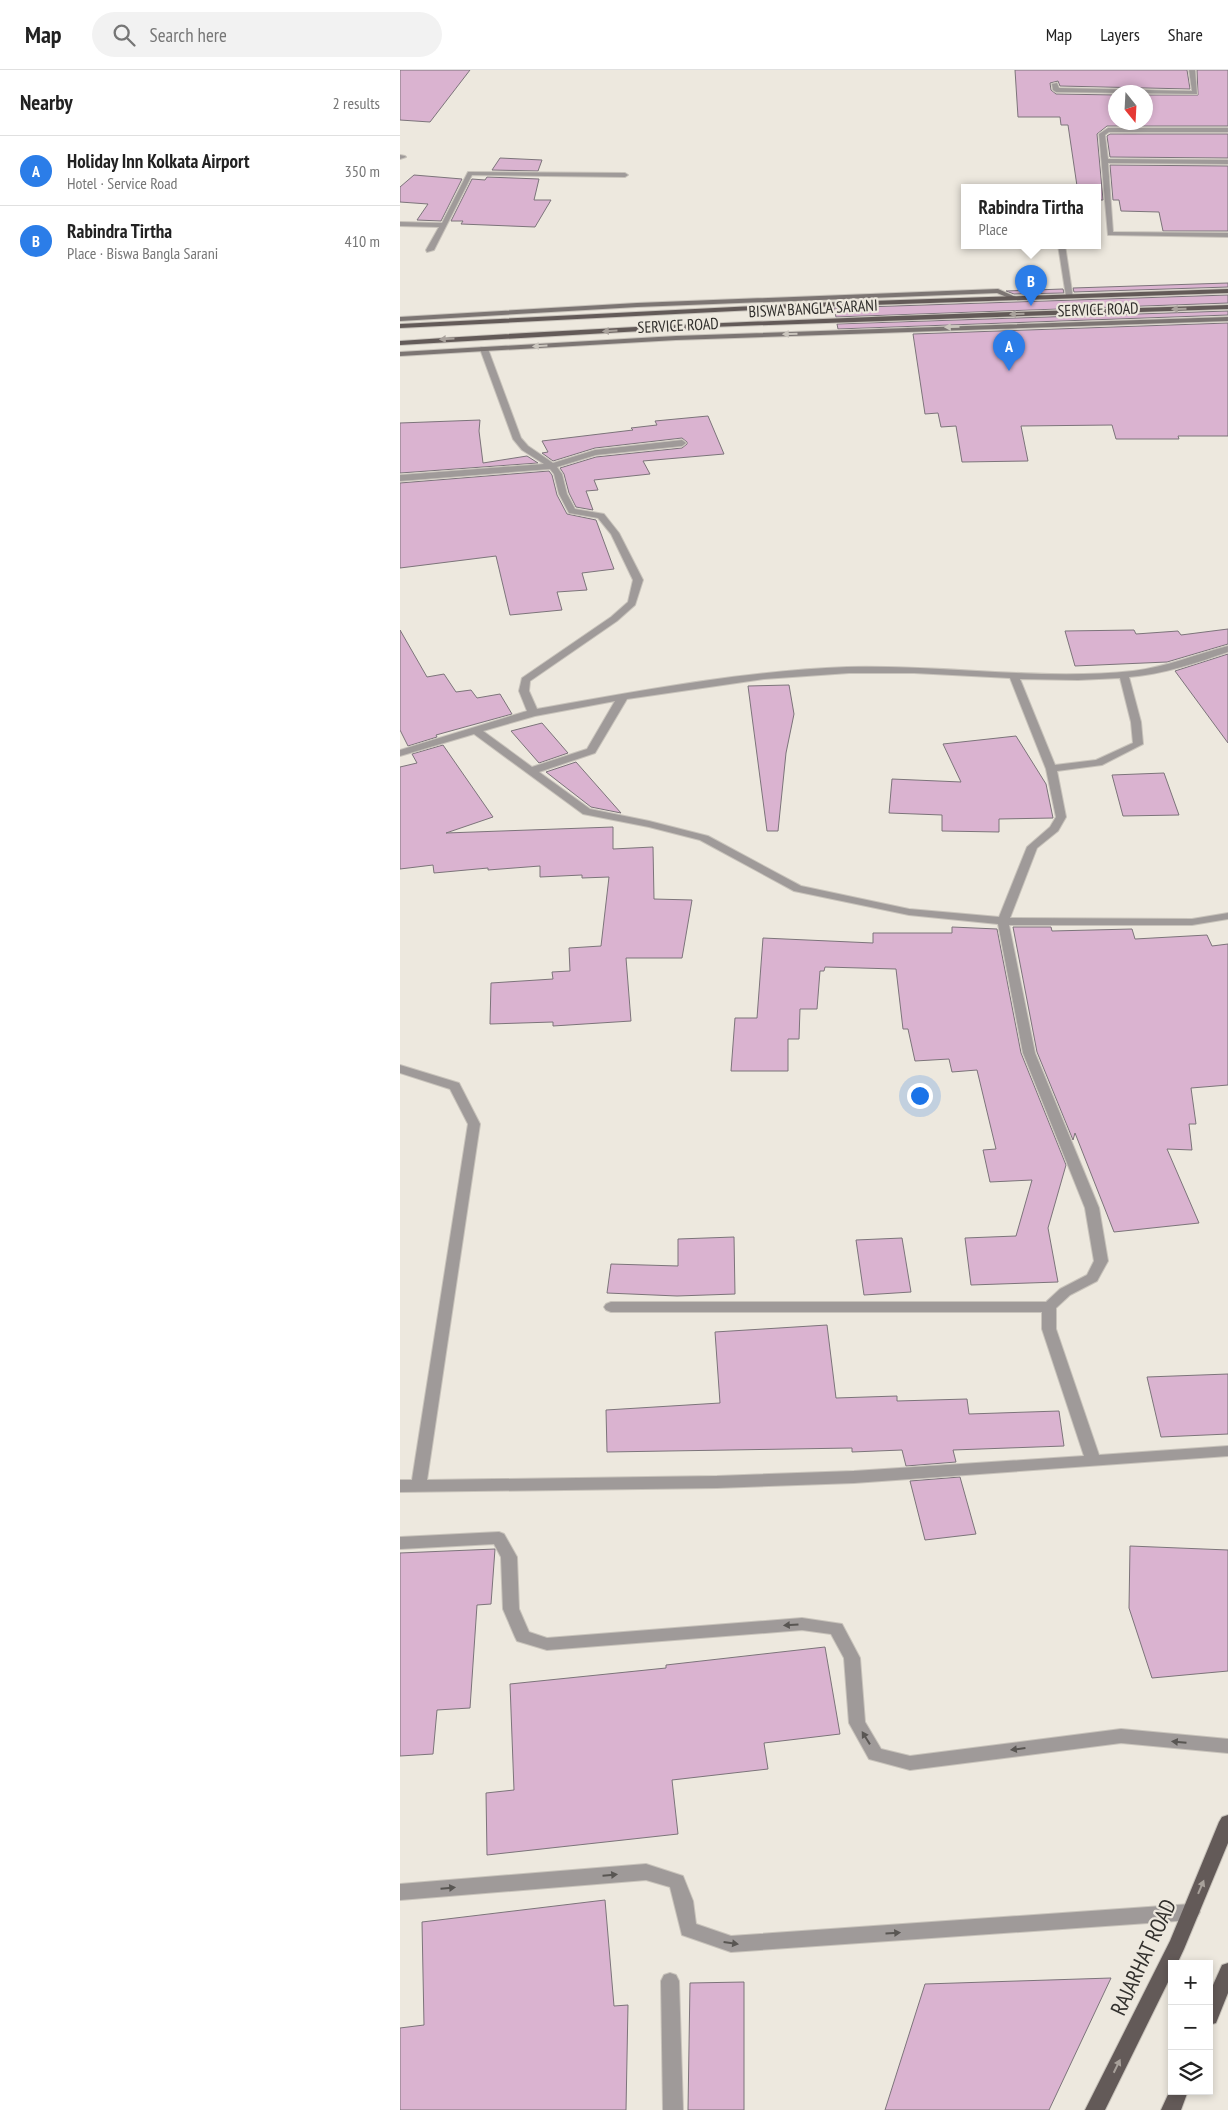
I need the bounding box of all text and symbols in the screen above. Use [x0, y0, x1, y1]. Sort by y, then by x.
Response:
search box [92, 12, 442, 57]
text: Map [25, 19, 62, 50]
icon: search [110, 21, 138, 49]
text: Search here [150, 23, 227, 47]
text: Map [1046, 23, 1072, 46]
text: Layers [1100, 23, 1140, 46]
text: Share [1168, 23, 1203, 46]
north arrow [1108, 85, 1153, 130]
text: Nearby [20, 89, 73, 116]
text: 2 results [333, 93, 380, 113]
text: Holiday Inn Kolkata Airport [67, 149, 250, 173]
text: A [32, 161, 40, 181]
text: 350 m [345, 161, 380, 181]
text: Hotel · Service Road [67, 173, 178, 193]
popup [961, 184, 1101, 249]
text: Rabindra Tirtha [978, 195, 1084, 219]
text: Rabindra Tirtha [67, 219, 172, 243]
text: Place [978, 219, 1008, 239]
text: B [32, 231, 40, 251]
text: 410 m [345, 231, 380, 251]
text: Place · Biswa Bangla Sarani [67, 243, 218, 263]
pin: B [1015, 265, 1047, 306]
street label: BISWA BANGLA SARANI [748, 295, 878, 321]
street label: SERVICE ROAD [1057, 298, 1139, 320]
one-way arrow [1171, 305, 1187, 313]
one-way arrow [1009, 310, 1025, 318]
street label: SERVICE ROAD [637, 313, 719, 337]
one-way arrow [944, 324, 960, 332]
one-way arrow [601, 327, 617, 335]
one-way arrow [781, 330, 797, 338]
pin: A [993, 330, 1025, 371]
one-way arrow [439, 336, 455, 344]
one-way arrow [532, 342, 548, 350]
your location [907, 1083, 933, 1109]
one-way arrow [783, 1622, 799, 1630]
one-way arrow [861, 1732, 871, 1745]
one-way arrow [1171, 1737, 1187, 1745]
one-way arrow [1010, 1745, 1026, 1753]
one-way arrow [603, 1870, 619, 1878]
one-way arrow [1197, 1880, 1205, 1895]
one-way arrow [441, 1883, 457, 1891]
street label: RAJARHAT ROAD [1104, 1894, 1182, 2020]
one-way arrow [885, 1928, 901, 1936]
one-way arrow [723, 1939, 739, 1947]
map controls [1168, 1960, 1213, 2095]
button: + [1168, 1960, 1213, 2005]
button: − [1168, 2005, 1213, 2050]
button: layers [1168, 2050, 1213, 2095]
one-way arrow [1113, 2059, 1121, 2073]

